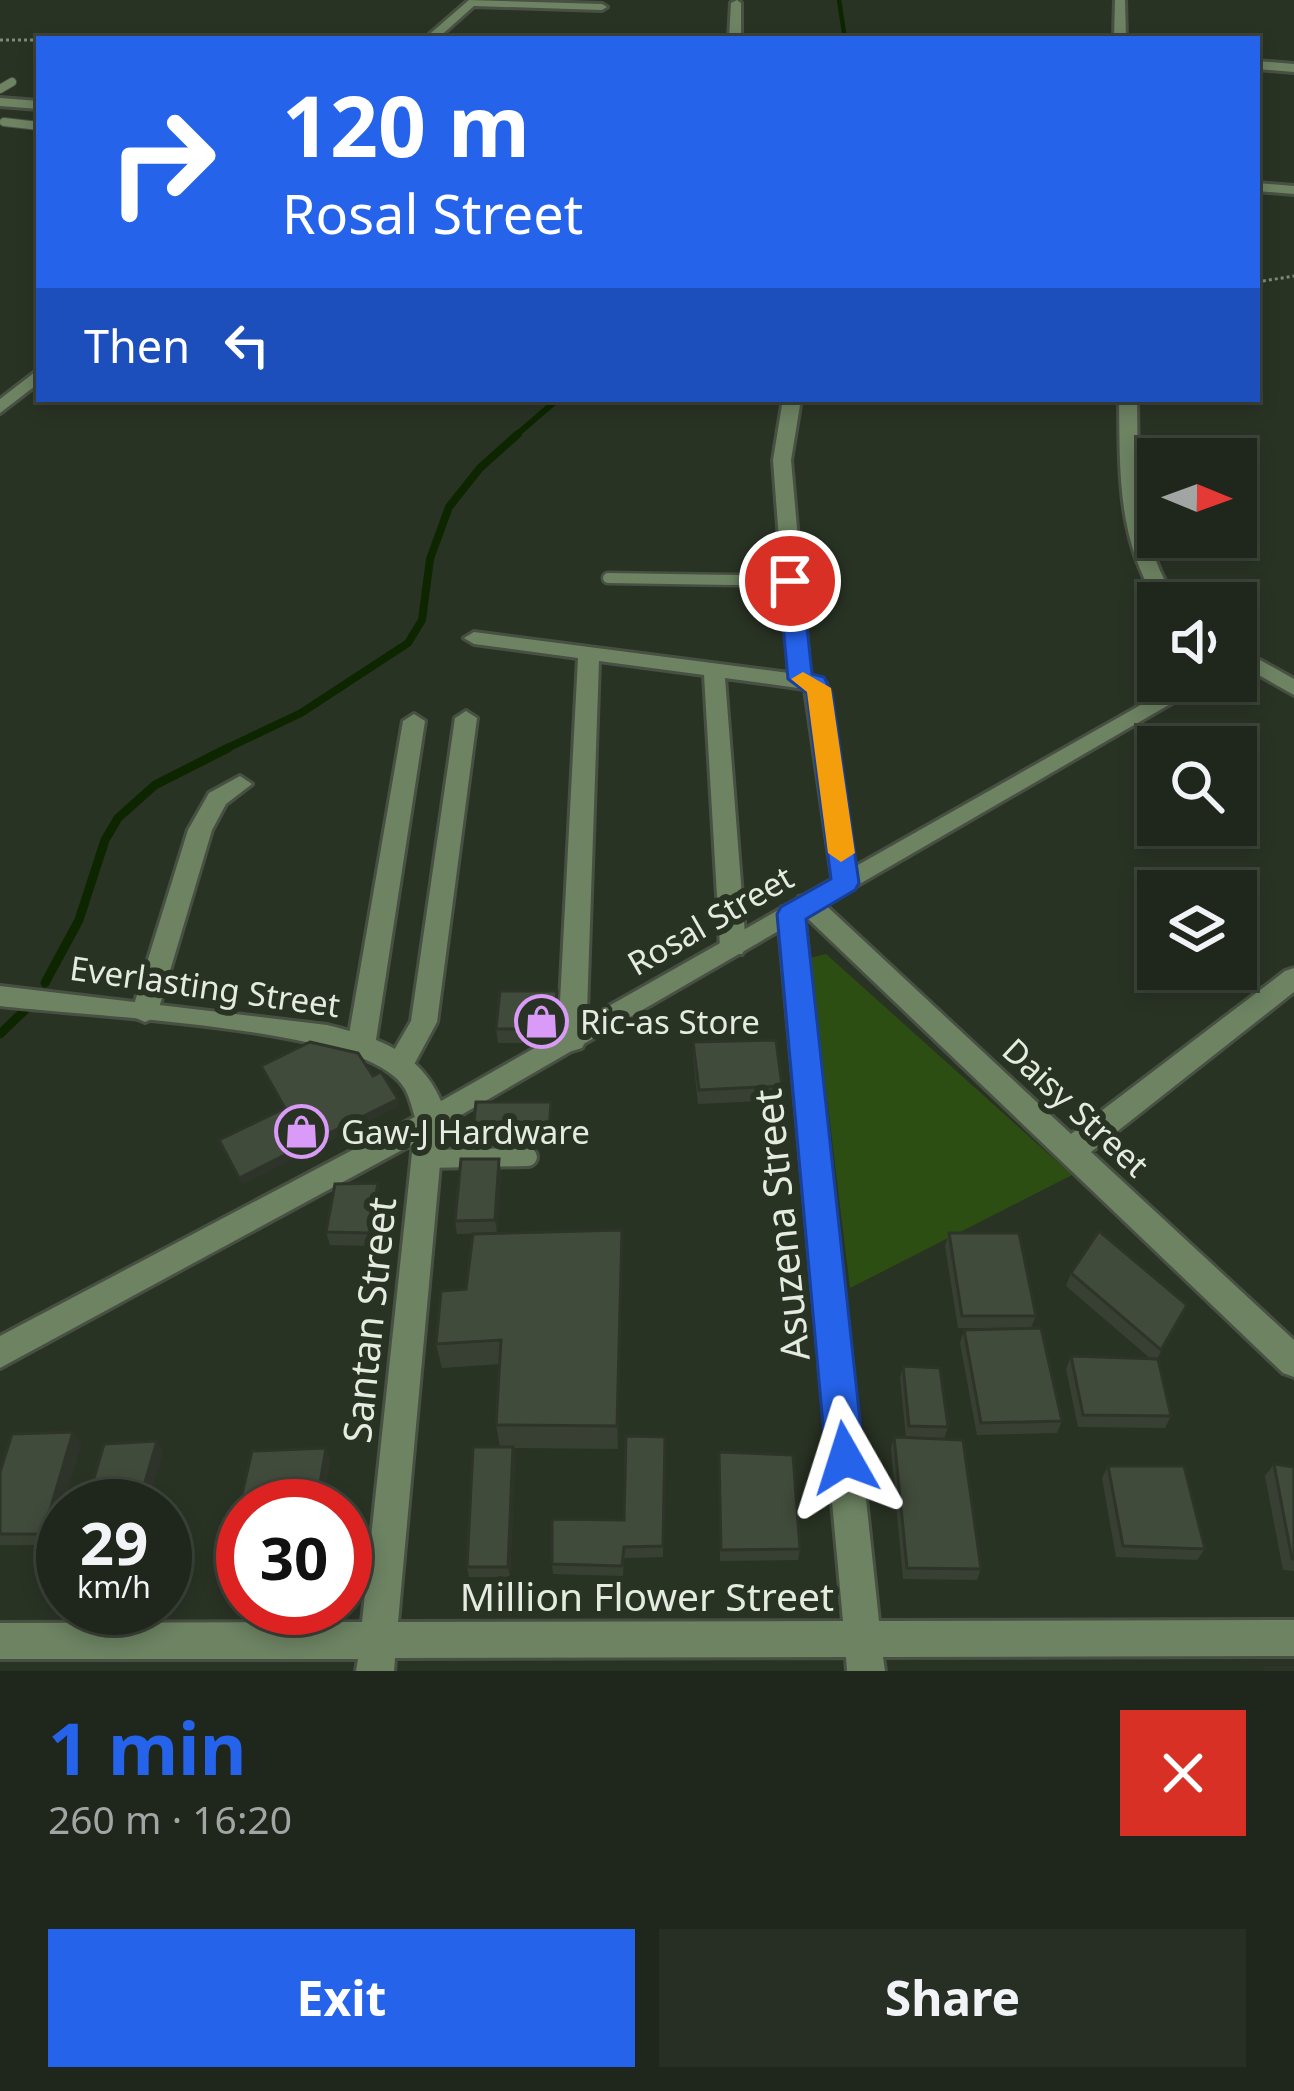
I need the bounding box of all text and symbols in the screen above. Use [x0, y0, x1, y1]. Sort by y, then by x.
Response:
text: 120 m [282, 67, 530, 182]
icon: right [84, 84, 240, 240]
text: Rosal Street [282, 176, 583, 250]
icon: left [214, 312, 280, 378]
text: Then [84, 315, 190, 376]
north arrow [1137, 438, 1257, 558]
map controls [1137, 438, 1257, 990]
pin [739, 530, 841, 632]
icon: arrive [757, 548, 823, 614]
button: sound [1137, 582, 1257, 702]
button: search [1137, 726, 1257, 846]
street label: Rosal Street [619, 854, 801, 985]
button: layers [1137, 870, 1257, 990]
street label: Everlasting Street [67, 945, 343, 1027]
shop icon: Ric-as Store [513, 993, 569, 1049]
place label: Ric-as Store [580, 999, 760, 1044]
street label: Daisy Street [993, 1028, 1159, 1186]
street label: Asuzena Street [739, 1086, 821, 1364]
shop icon: Gaw-J Hardware [274, 1103, 330, 1159]
place label: Gaw-J Hardware [341, 1109, 590, 1154]
street label: Santan Street [329, 1195, 407, 1445]
position arrow [782, 1395, 908, 1521]
speed limit sign: 30 [216, 1479, 372, 1635]
text: 29 [80, 1501, 148, 1583]
text: km/h [77, 1566, 151, 1607]
street label: Million Flower Street [460, 1569, 834, 1622]
text: 1 min [48, 1698, 246, 1796]
button: close [1120, 1710, 1246, 1836]
text: 260 m · 16:20 [48, 1792, 292, 1845]
button: Exit [48, 1929, 635, 2067]
button: Share [659, 1929, 1246, 2067]

